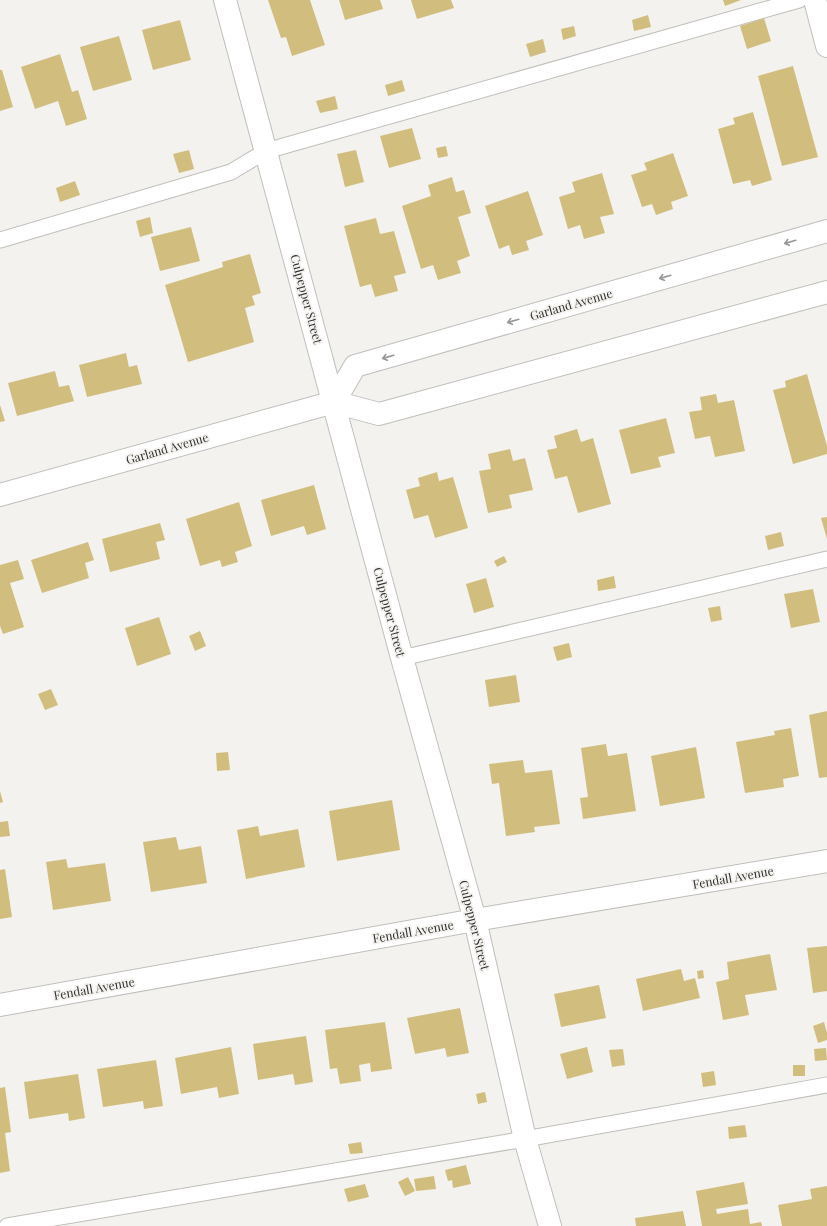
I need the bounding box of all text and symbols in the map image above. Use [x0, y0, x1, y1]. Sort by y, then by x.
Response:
one-way arrow [783, 238, 796, 246]
street label: Culpepper Street [287, 252, 327, 346]
one-way arrow [658, 274, 671, 281]
street label: Garland Avenue [528, 285, 614, 323]
one-way arrow [506, 318, 519, 325]
one-way arrow [381, 354, 394, 361]
street label: Garland Avenue [124, 429, 210, 467]
street label: Culpepper Street [370, 565, 410, 659]
street label: Fendall Avenue [691, 862, 775, 892]
street label: Culpepper Street [456, 878, 494, 972]
street label: Fendall Avenue [371, 916, 455, 946]
street label: Fendall Avenue [52, 973, 136, 1003]

